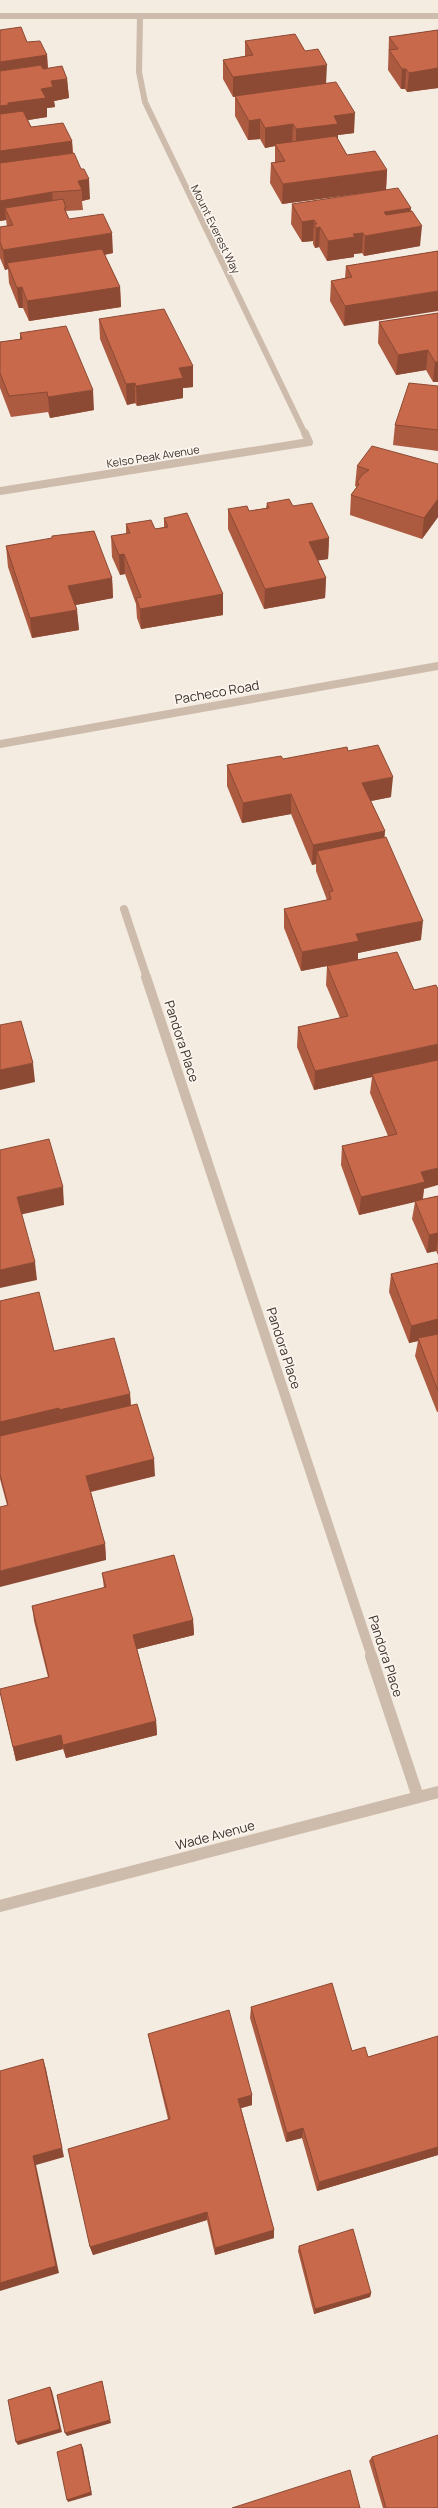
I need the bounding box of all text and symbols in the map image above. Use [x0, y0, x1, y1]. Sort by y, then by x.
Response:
street label: Mount Everest Way [188, 182, 244, 276]
street label: Kelso Peak Avenue [105, 441, 201, 471]
street label: Pacheco Road [173, 676, 261, 708]
street label: Pandora Place [160, 998, 204, 1084]
street label: Pandora Place [262, 1305, 306, 1391]
street label: Pandora Place [364, 1613, 408, 1699]
street label: Wade Avenue [173, 1816, 257, 1854]

